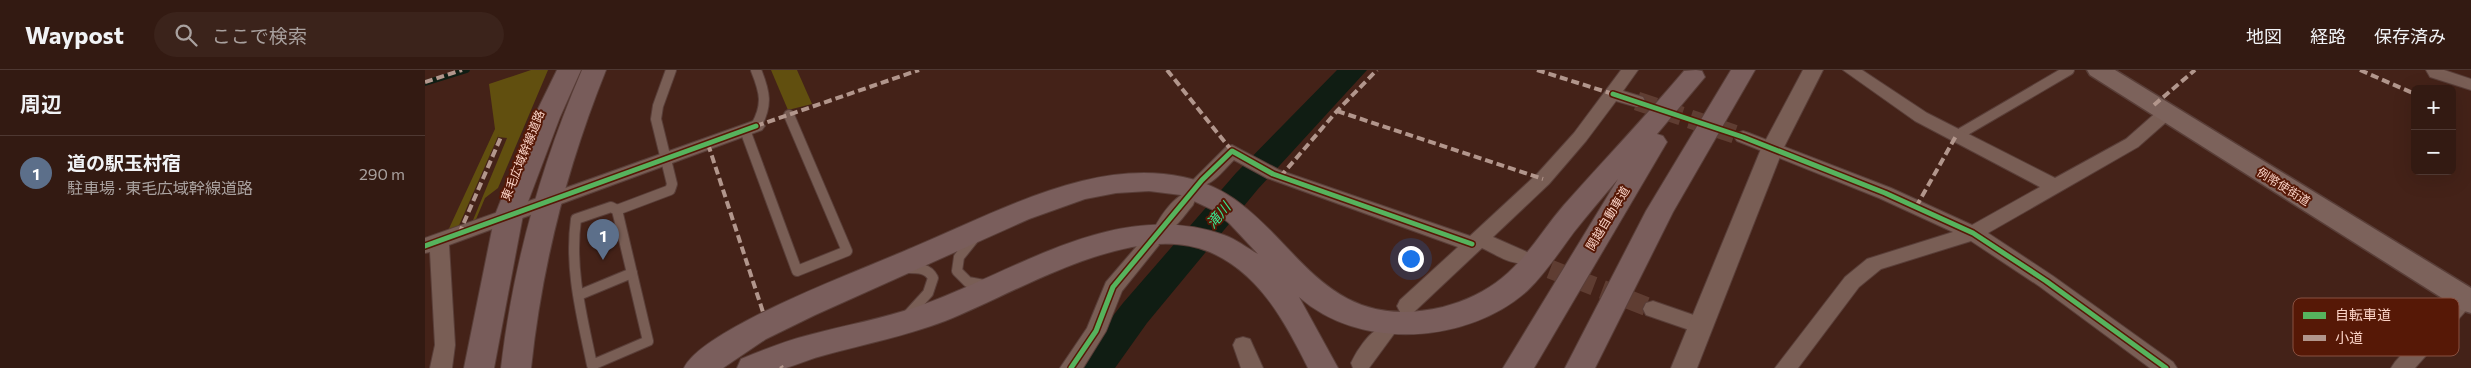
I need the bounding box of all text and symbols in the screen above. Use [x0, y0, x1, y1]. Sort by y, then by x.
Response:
search box [154, 12, 504, 57]
text: Waypost [25, 20, 124, 49]
icon: search [172, 21, 200, 49]
text: ここで検索 [212, 24, 307, 47]
text: 地図 [2246, 25, 2282, 47]
text: 経路 [2310, 25, 2346, 47]
text: 保存済み [2374, 25, 2446, 47]
map controls [2411, 85, 2456, 175]
button: + [2411, 85, 2456, 130]
text: 周辺 [20, 91, 62, 116]
street label: 東毛広域幹線道路 [498, 108, 546, 202]
button: − [2411, 130, 2456, 175]
text: 道の駅玉村宿 [67, 151, 181, 174]
text: 1 [32, 164, 40, 183]
text: 290 m [359, 164, 405, 183]
street label: 例幣使街道 [2255, 164, 2313, 208]
text: 駐車場 · 東毛広域幹線道路 [67, 178, 253, 197]
street label: 関越自動車道 [1582, 184, 1632, 252]
water label: 滝川 [1202, 197, 1235, 231]
pin: 1 [587, 219, 619, 260]
your location [1398, 246, 1424, 272]
legend [2293, 298, 2459, 356]
text: 自転車道 [2335, 306, 2391, 323]
text: 小道 [2335, 329, 2363, 346]

